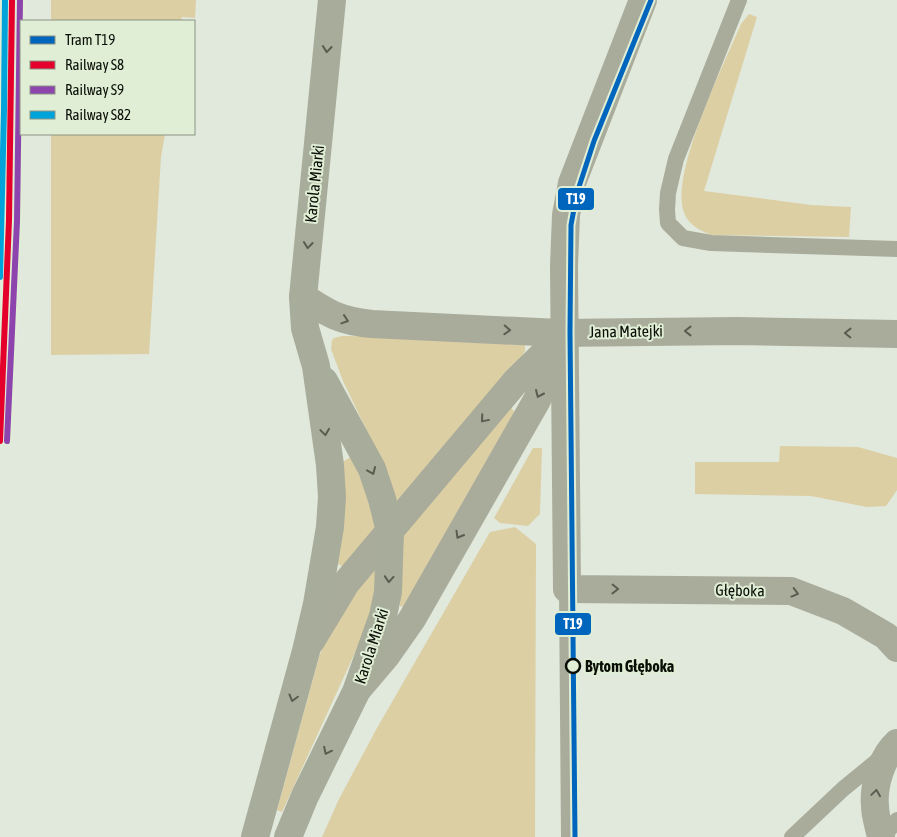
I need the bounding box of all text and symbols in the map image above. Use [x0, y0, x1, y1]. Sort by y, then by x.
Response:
legend [20, 20, 195, 135]
text: Tram T19 [65, 31, 115, 48]
one-way arrow [322, 45, 333, 53]
text: Railway S8 [65, 56, 124, 73]
text: Railway S9 [65, 81, 124, 98]
text: Railway S82 [65, 106, 131, 123]
street label: Karola Miarki [301, 144, 327, 224]
line badge: T19 [557, 187, 595, 211]
text: T19 [566, 191, 586, 207]
one-way arrow [303, 241, 314, 249]
one-way arrow [341, 314, 349, 324]
street label: Jana Matejki [589, 321, 663, 342]
one-way arrow [503, 325, 511, 336]
one-way arrow [684, 326, 692, 336]
one-way arrow [844, 328, 852, 338]
one-way arrow [535, 389, 546, 398]
one-way arrow [481, 414, 490, 423]
one-way arrow [320, 428, 330, 436]
one-way arrow [366, 466, 377, 475]
one-way arrow [456, 530, 466, 539]
one-way arrow [383, 576, 394, 584]
street label: Głęboka [715, 581, 765, 600]
one-way arrow [612, 584, 620, 594]
one-way arrow [791, 587, 799, 598]
street label: Karola Miarki [350, 606, 392, 686]
line badge: T19 [554, 612, 592, 636]
text: T19 [563, 616, 583, 632]
place label: Bytom Głęboka [585, 657, 674, 675]
marker: Bytom Głęboka [565, 658, 581, 674]
one-way arrow [288, 694, 299, 703]
one-way arrow [323, 746, 333, 755]
one-way arrow [870, 789, 881, 797]

